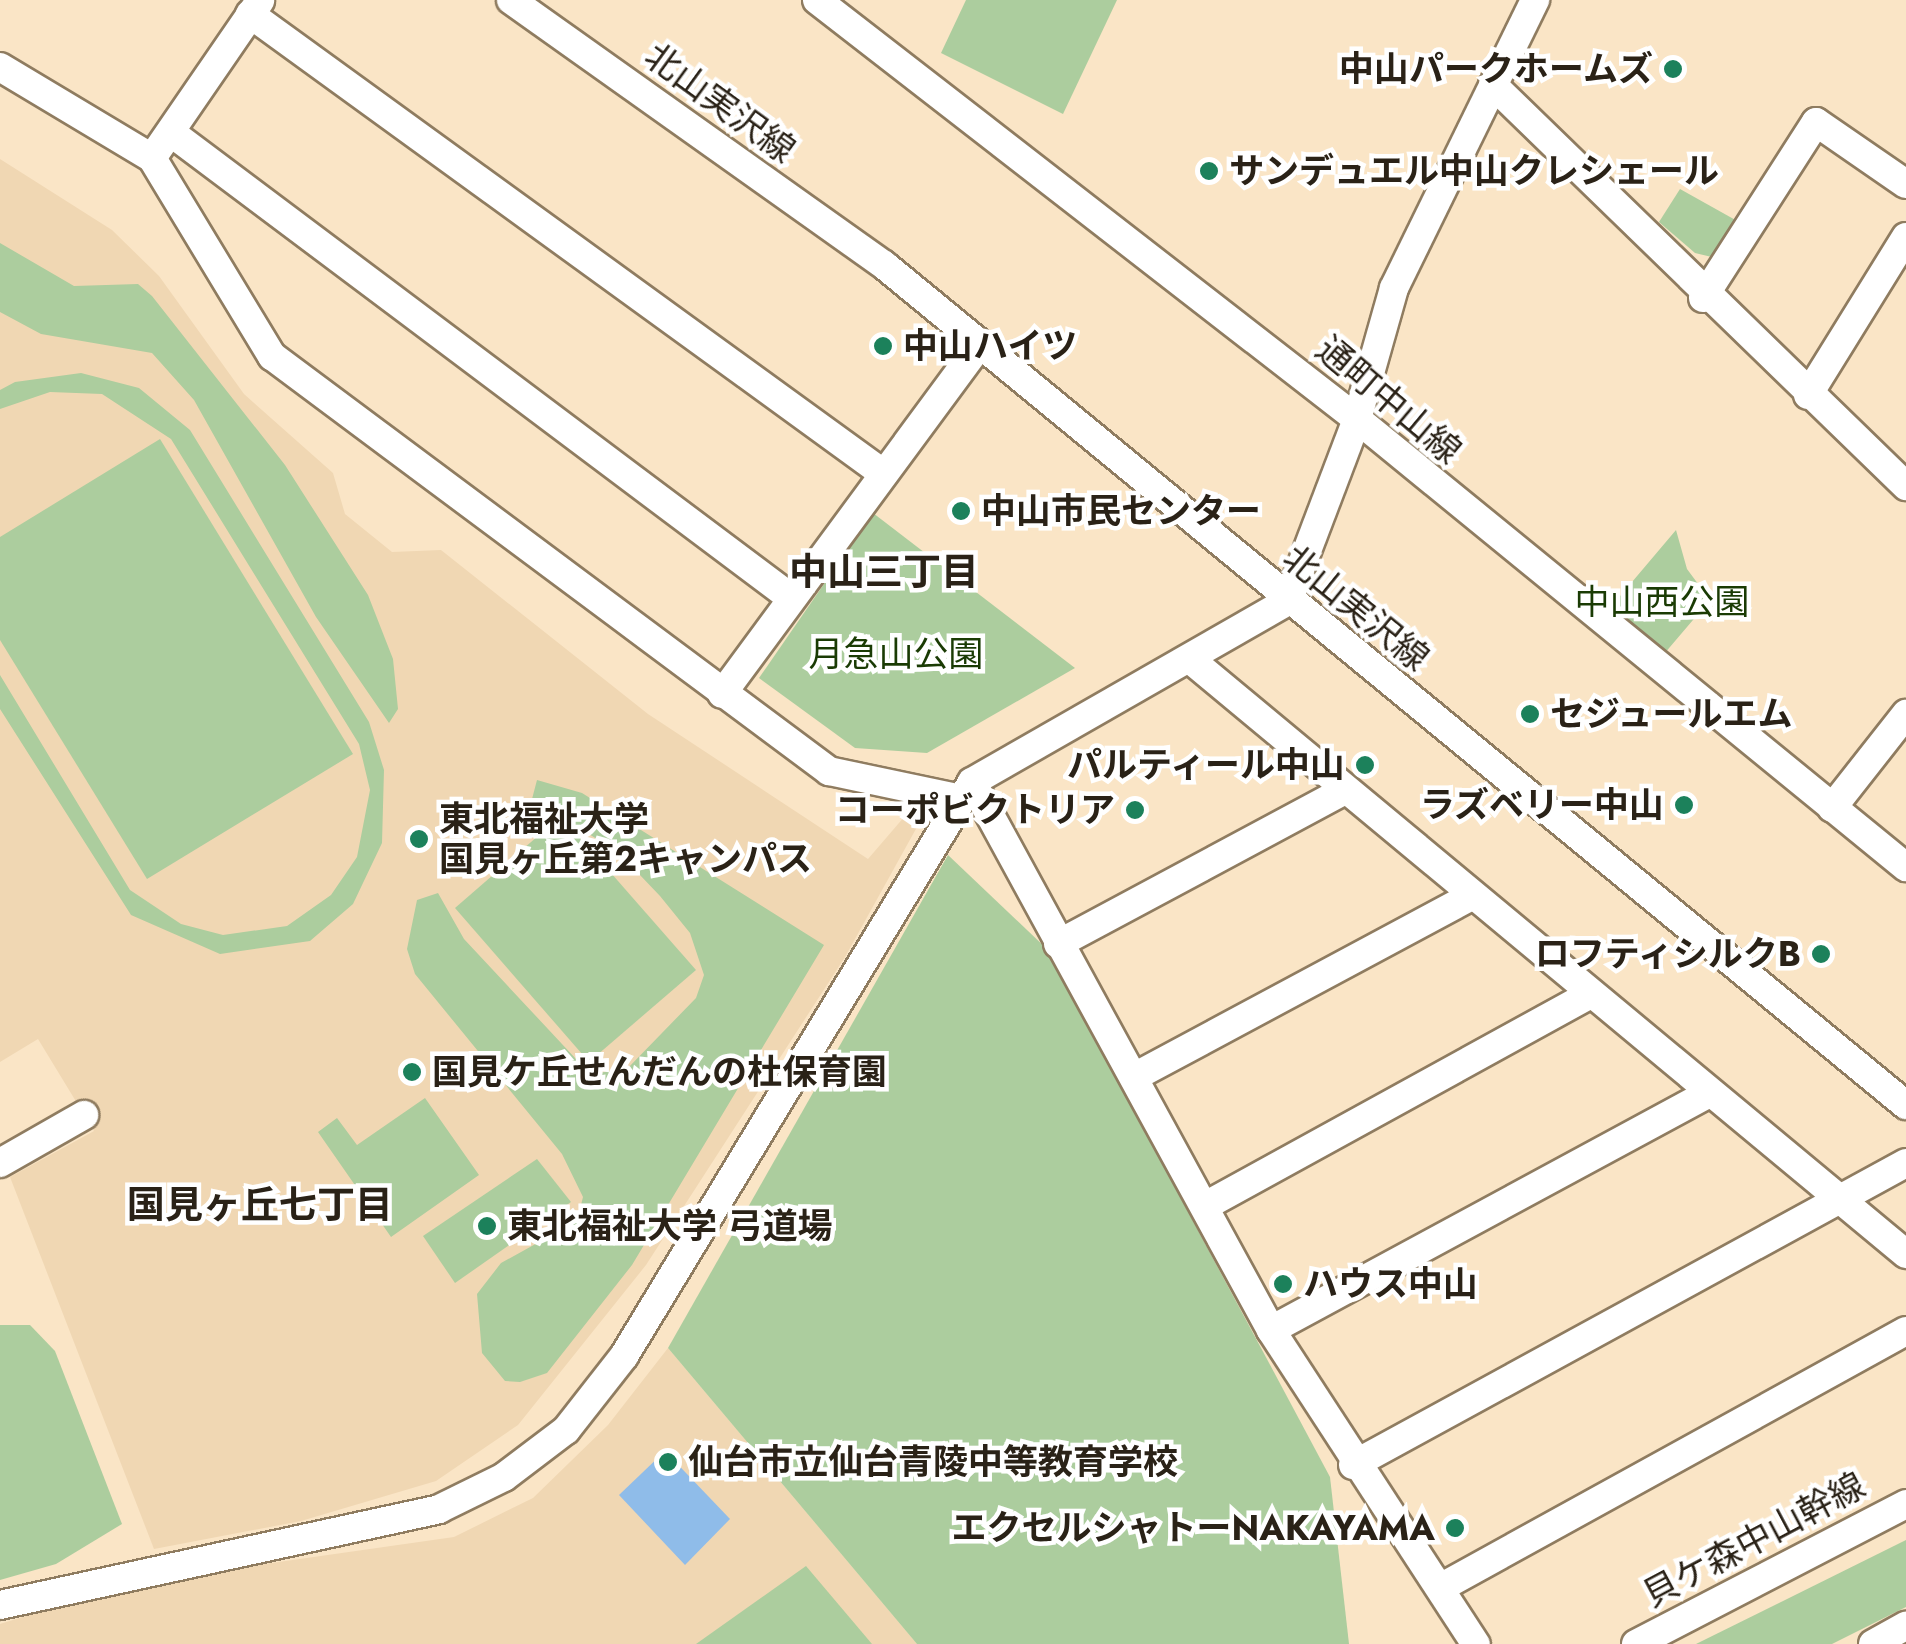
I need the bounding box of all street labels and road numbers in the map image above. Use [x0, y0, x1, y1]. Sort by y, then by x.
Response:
street label: 北山実沢線 [637, 35, 803, 171]
street label: 通町中山線 [1308, 328, 1470, 472]
street label: 北山実沢線 [1275, 537, 1437, 679]
street label: 貝ケ森中山幹線 [1636, 1464, 1872, 1616]

